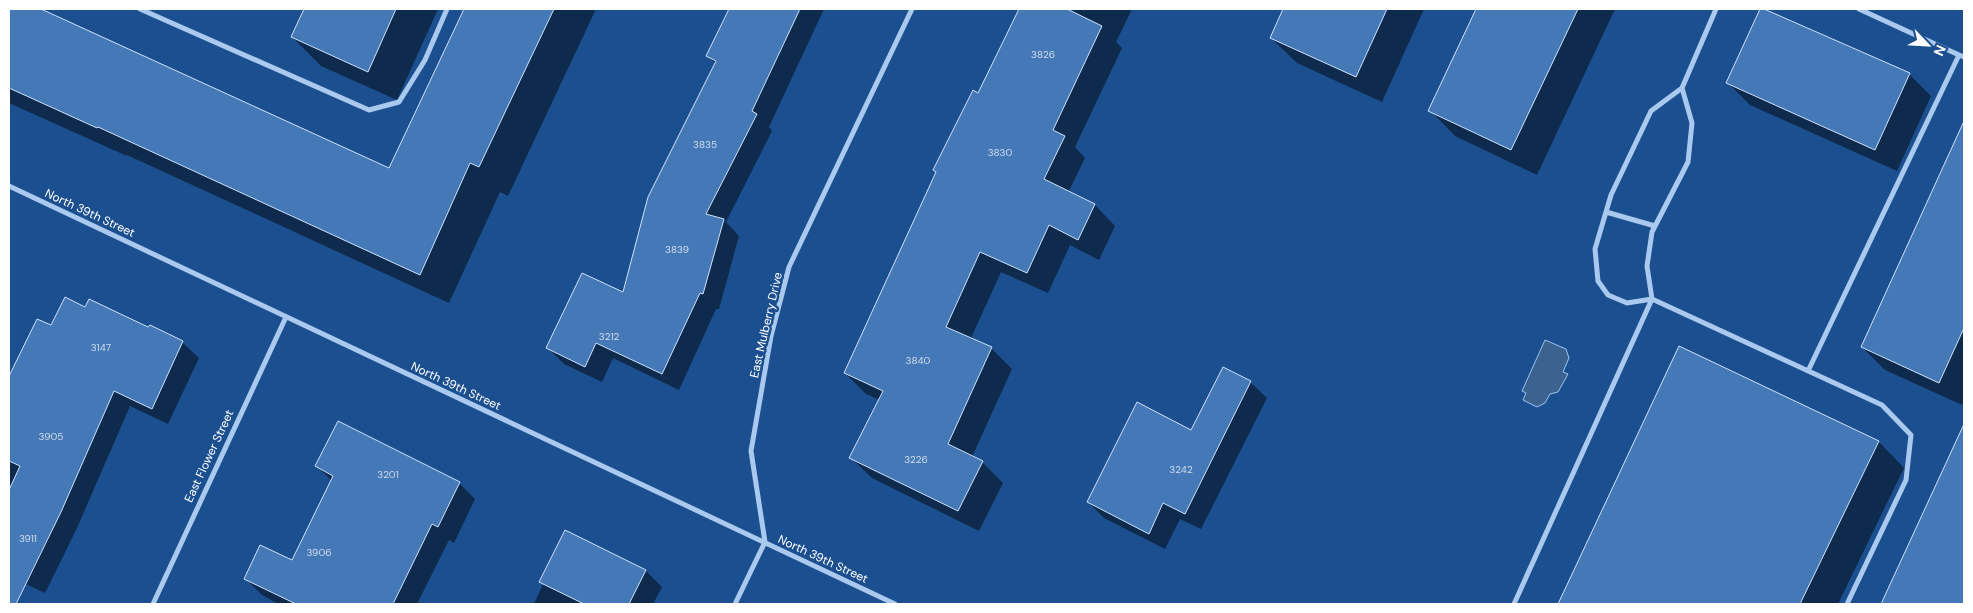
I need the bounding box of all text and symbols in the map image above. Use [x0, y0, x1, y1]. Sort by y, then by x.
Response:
north arrow [1903, 20, 1953, 70]
text: N [1929, 42, 1950, 59]
house number: 3826 [1031, 48, 1055, 61]
house number: 3835 [693, 138, 717, 151]
house number: 3830 [988, 146, 1013, 159]
street label: North 39th Street [42, 185, 138, 241]
house number: 3839 [665, 243, 689, 256]
street label: East Mulberry Drive [746, 270, 786, 379]
house number: 3212 [599, 330, 620, 343]
house number: 3147 [91, 341, 111, 354]
house number: 3840 [906, 354, 931, 367]
street label: North 39th Street [408, 358, 504, 414]
street label: East Flower Street [181, 407, 238, 505]
house number: 3905 [39, 430, 63, 443]
house number: 3226 [904, 453, 928, 466]
house number: 3242 [1169, 463, 1193, 476]
house number: 3201 [377, 468, 399, 481]
street label: North 39th Street [775, 531, 871, 587]
house number: 3911 [19, 532, 37, 545]
house number: 3906 [306, 546, 332, 559]

